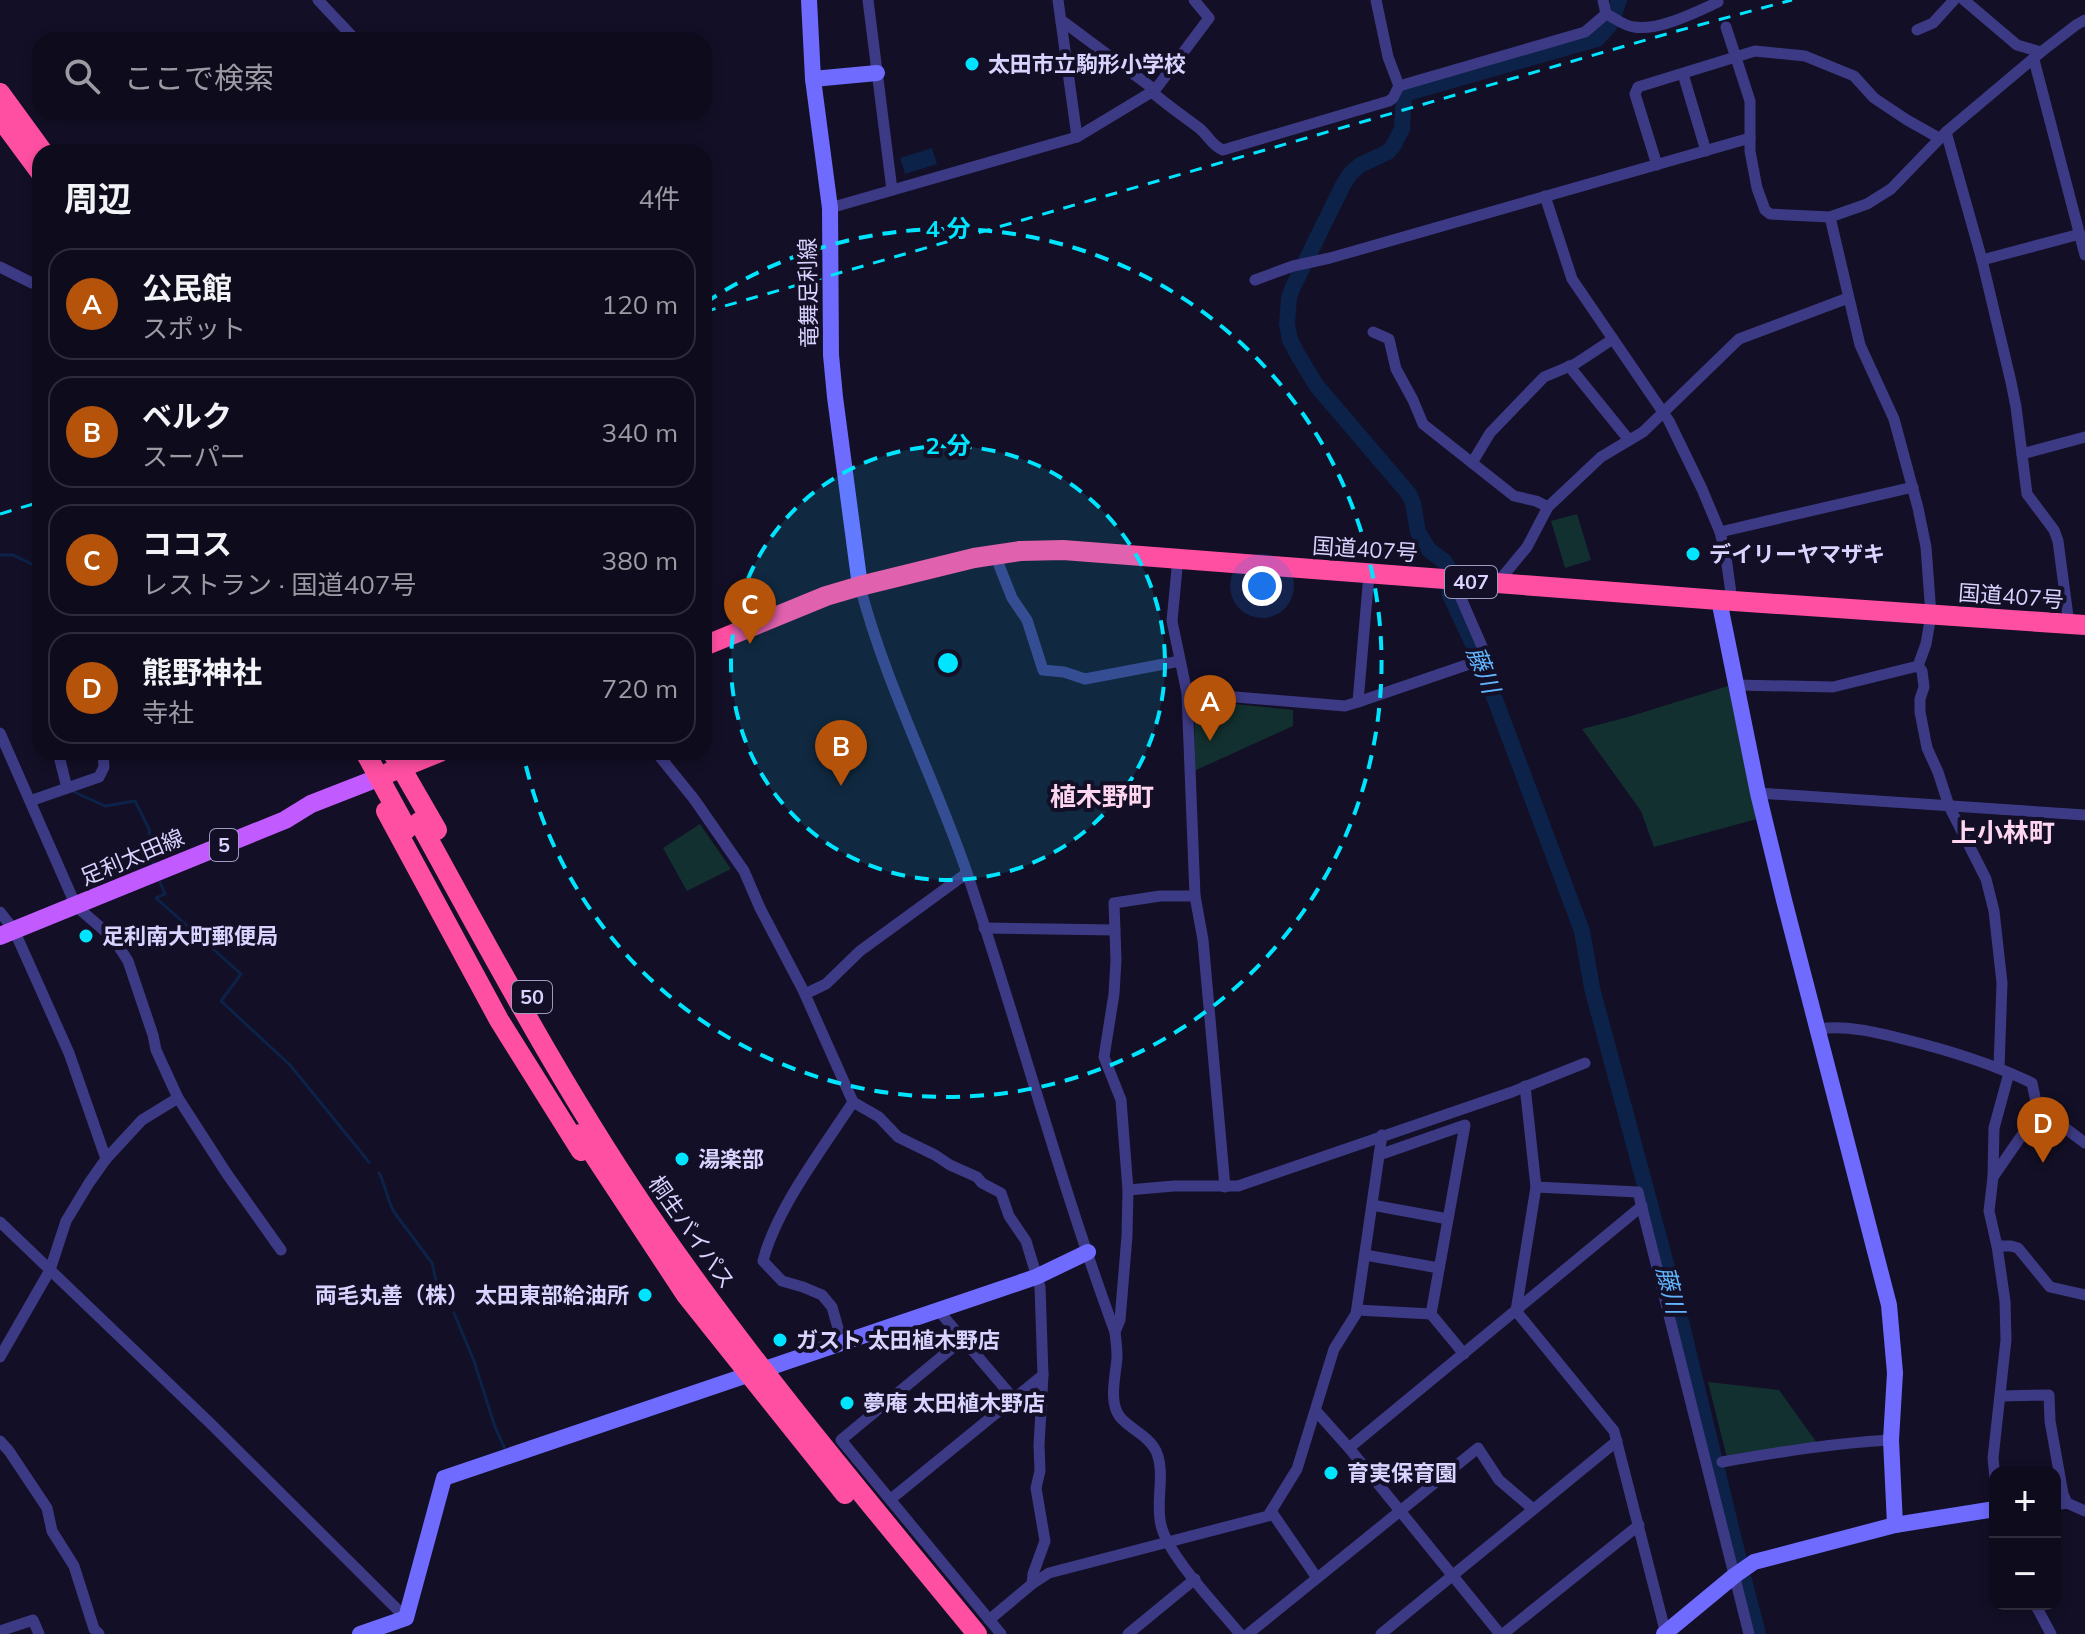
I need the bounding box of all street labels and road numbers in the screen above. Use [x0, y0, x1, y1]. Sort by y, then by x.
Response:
street label: 竜舞足利線 [793, 238, 823, 348]
street label: 国道407号 [1311, 531, 1419, 567]
road number: 407 [1445, 566, 1497, 598]
street label: 国道407号 [1957, 578, 2065, 614]
street label: 足利太田線 [76, 823, 188, 891]
road number: 5 [210, 829, 238, 861]
road number: 50 [512, 981, 552, 1013]
street label: 桐生バイパス [643, 1170, 741, 1294]

